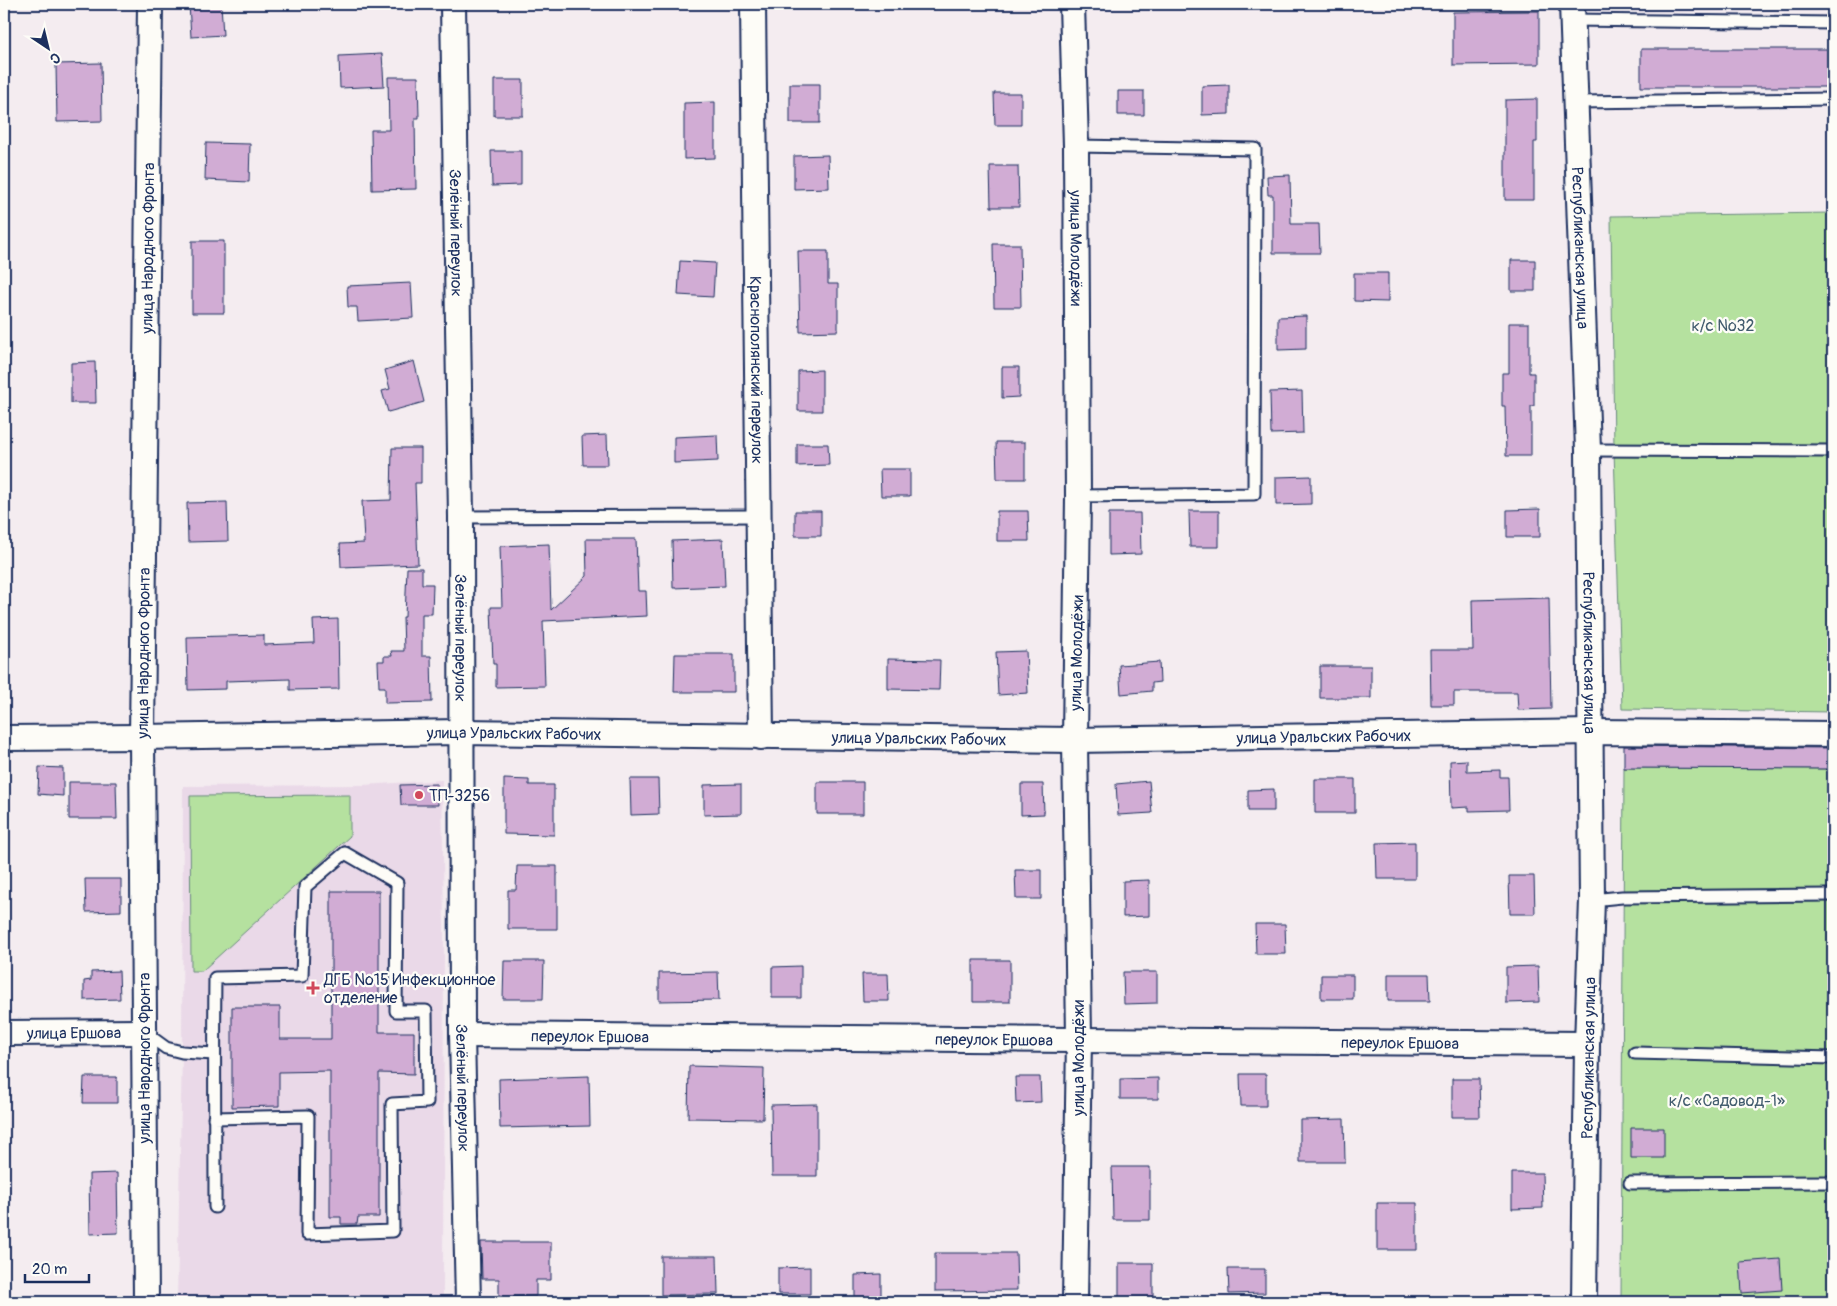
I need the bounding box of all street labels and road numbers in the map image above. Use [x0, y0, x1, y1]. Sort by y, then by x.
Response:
street label: улица Народного Фронта [137, 162, 159, 335]
street label: Республиканская улица [1567, 166, 1593, 329]
street label: Зелёный переулок [445, 169, 467, 297]
street label: улица Молодёжи [1065, 189, 1086, 306]
street label: Краснополянский переулок [745, 276, 767, 464]
street label: улица Народного Фронта [133, 567, 155, 740]
street label: Республиканская улица [1578, 572, 1600, 734]
street label: Зелёный переулок [450, 574, 470, 702]
street label: улица Молодёжи [1066, 595, 1088, 712]
street label: улица Уральских Рабочих [425, 723, 601, 745]
street label: улица Уральских Рабочих [1235, 726, 1411, 749]
street label: улица Уральских Рабочих [830, 728, 1006, 750]
street label: улица Народного Фронта [135, 972, 155, 1145]
street label: Республиканская улица [1578, 977, 1600, 1139]
street label: улица Молодёжи [1069, 1000, 1089, 1117]
street label: улица Ершова [26, 1023, 121, 1044]
street label: Зелёный переулок [451, 1024, 474, 1152]
street label: переулок Ершова [531, 1027, 649, 1047]
street label: переулок Ершова [935, 1030, 1053, 1051]
street label: переулок Ершова [1341, 1033, 1459, 1054]

